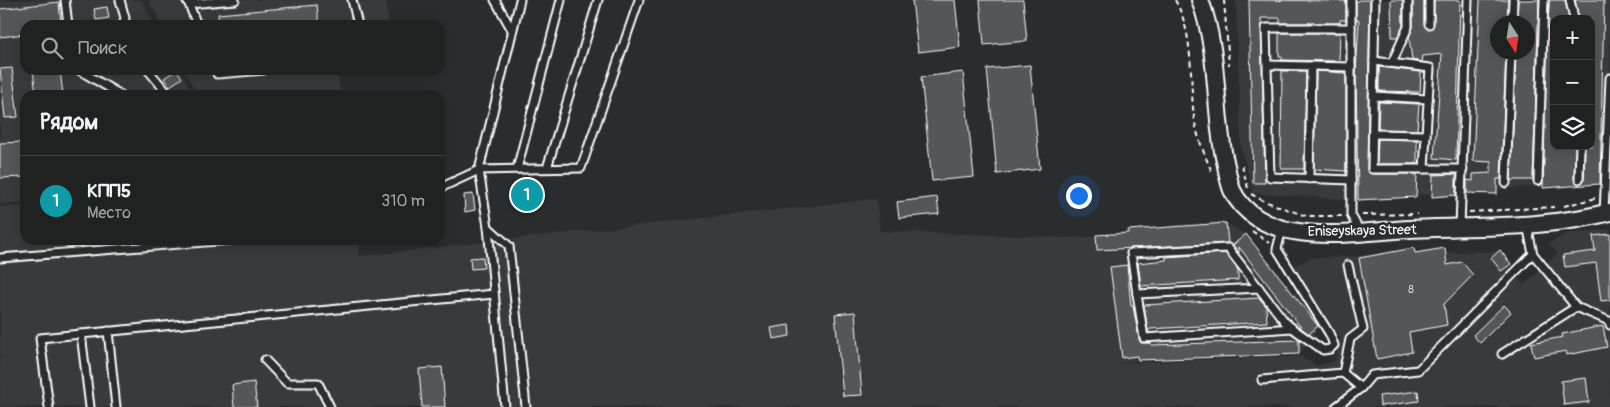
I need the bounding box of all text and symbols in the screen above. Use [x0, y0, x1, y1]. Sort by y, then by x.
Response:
north arrow [1490, 15, 1535, 60]
map controls [1550, 15, 1595, 150]
button: + [1550, 15, 1595, 60]
search box [20, 20, 445, 75]
icon: search [38, 34, 66, 62]
text: Поиск [78, 36, 128, 60]
button: − [1550, 60, 1595, 105]
button: layers [1550, 105, 1595, 150]
text: Рядом [40, 109, 98, 136]
pin: 1 [511, 176, 543, 214]
text: КПП5 [87, 179, 131, 203]
your location [1066, 183, 1092, 209]
text: 1 [53, 191, 59, 211]
text: 310 m [381, 191, 425, 211]
text: Место [87, 203, 131, 223]
street label: Eniseyskaya Street [1307, 221, 1417, 240]
house number: 8 [1408, 283, 1414, 296]

